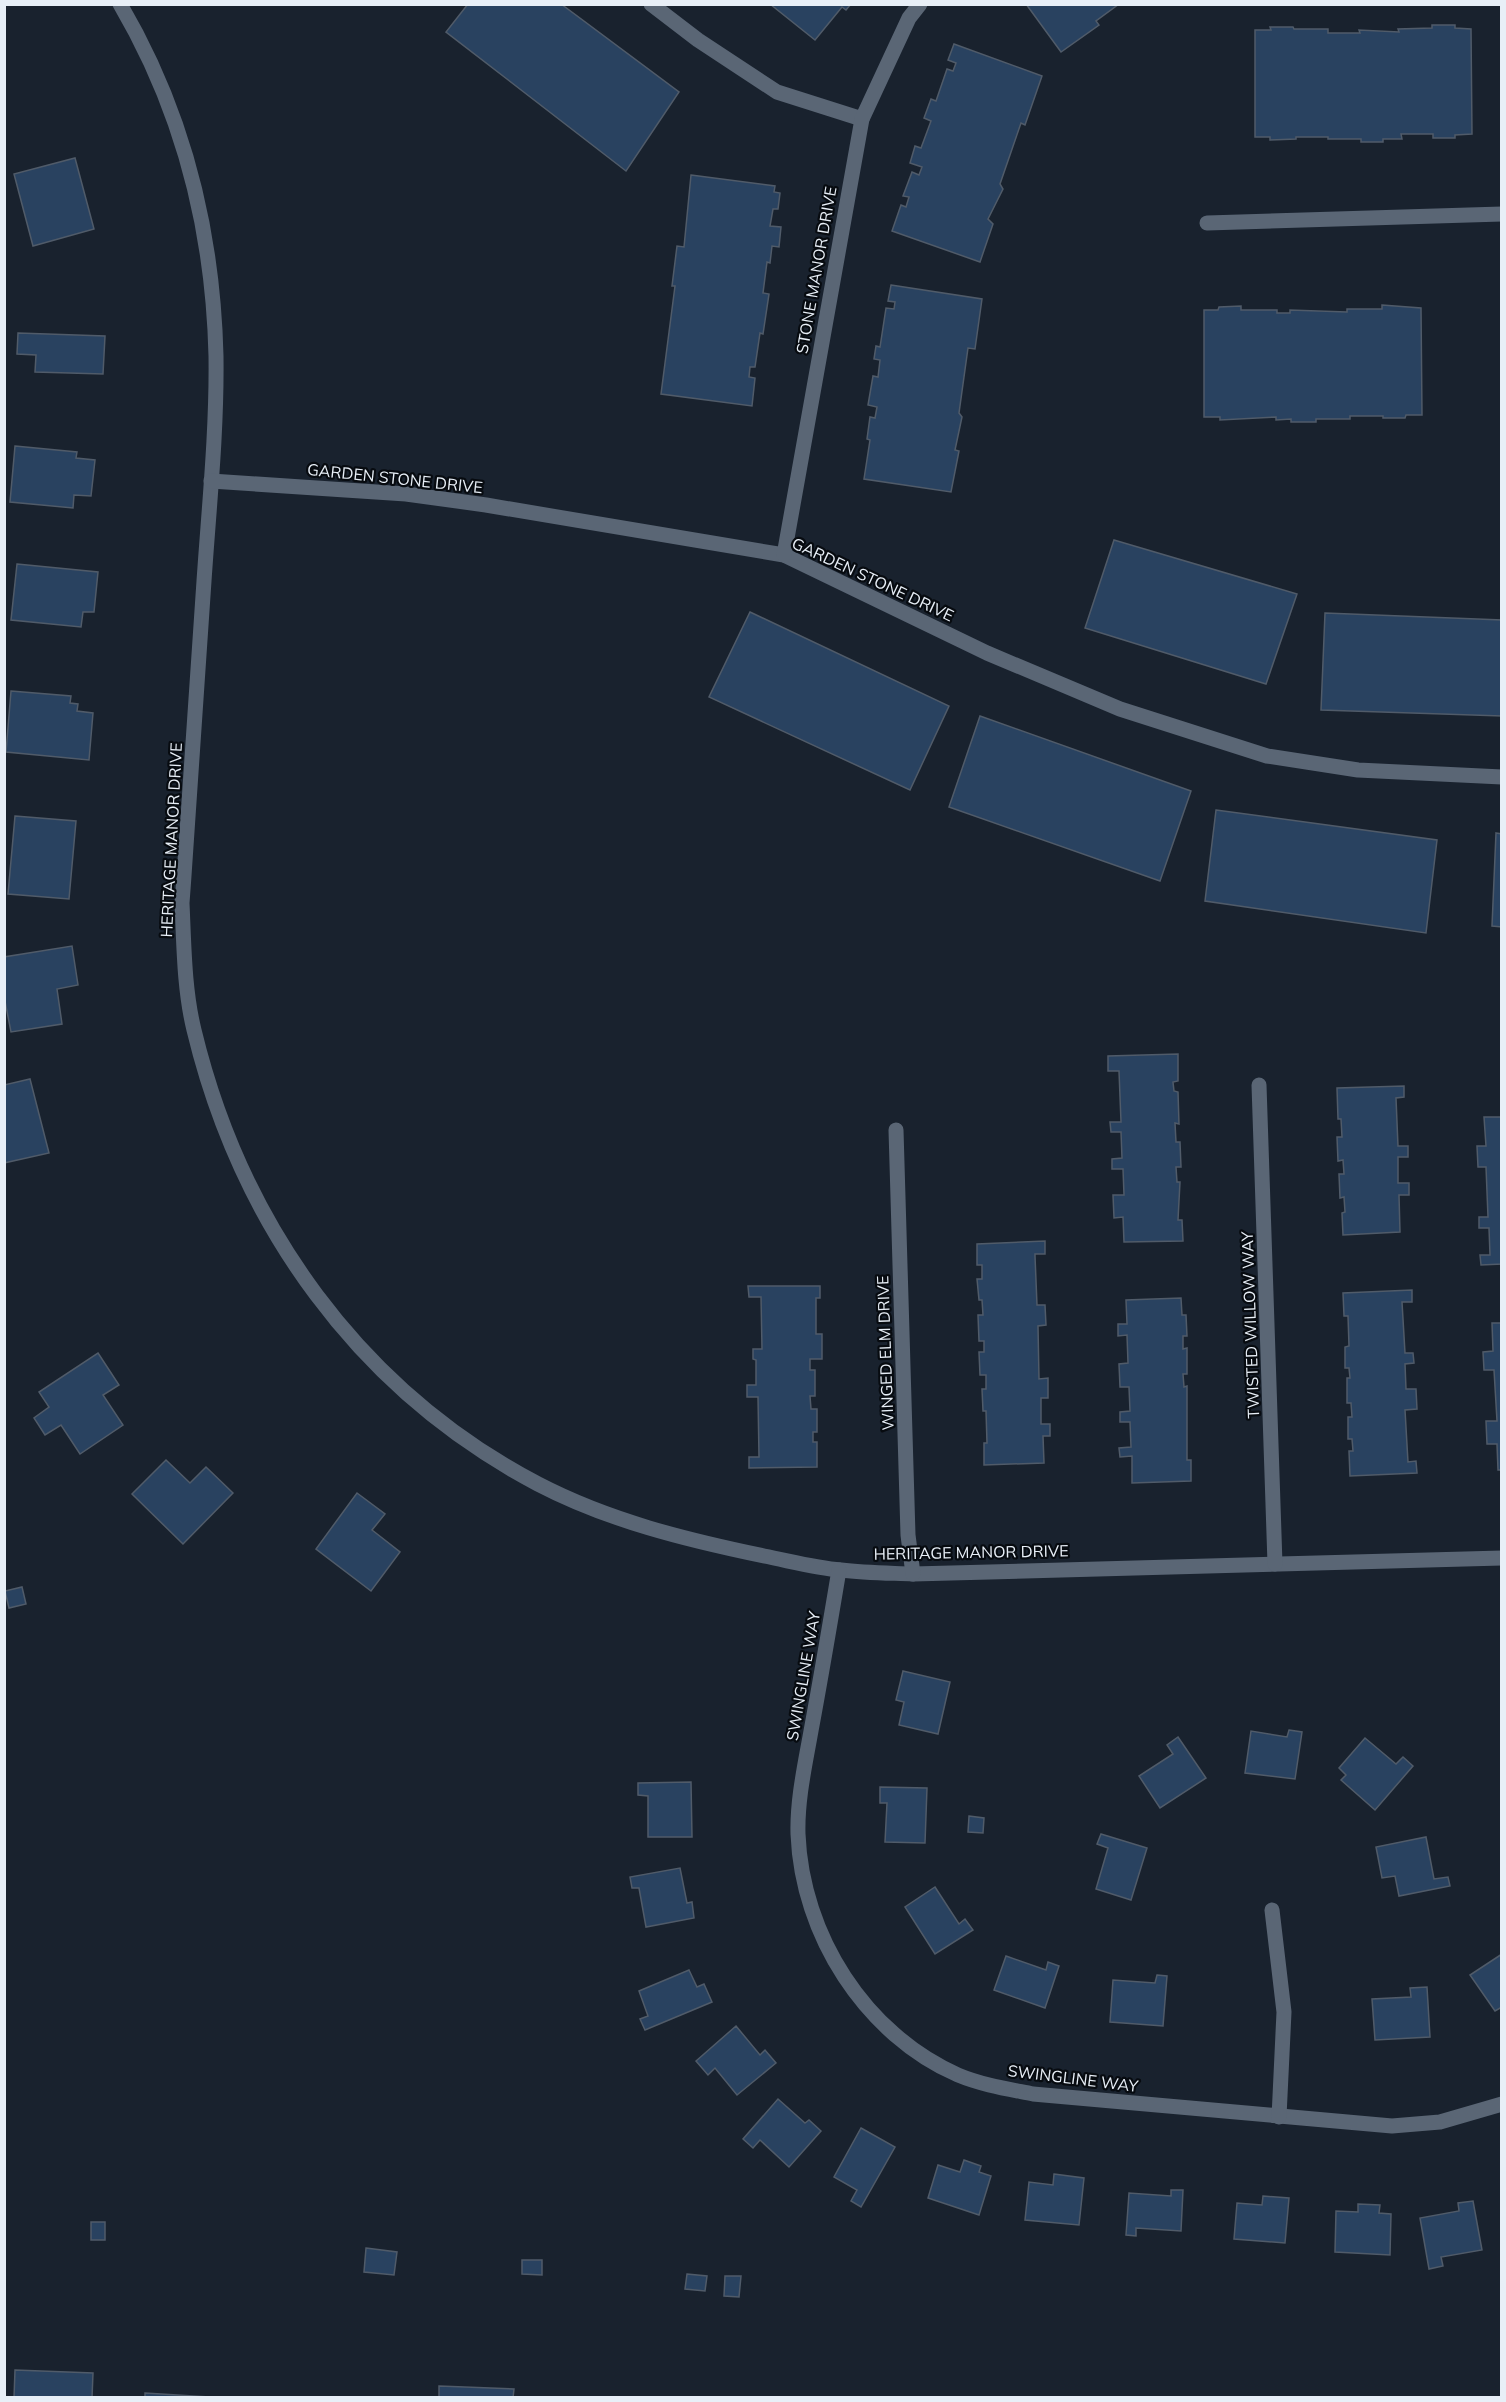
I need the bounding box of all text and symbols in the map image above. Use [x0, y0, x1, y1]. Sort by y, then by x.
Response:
street label: STONE MANOR DRIVE [791, 185, 841, 355]
street label: GARDEN STONE DRIVE [306, 459, 484, 497]
street label: GARDEN STONE DRIVE [789, 533, 957, 625]
street label: HERITAGE MANOR DRIVE [156, 742, 186, 938]
street label: TWISTED WILLOW WAY [1237, 1231, 1263, 1419]
street label: WINGED ELM DRIVE [872, 1275, 898, 1431]
street label: HERITAGE MANOR DRIVE [873, 1540, 1069, 1564]
street label: SWINGLINE WAY [782, 1609, 824, 1742]
street label: SWINGLINE WAY [1007, 2060, 1140, 2096]

